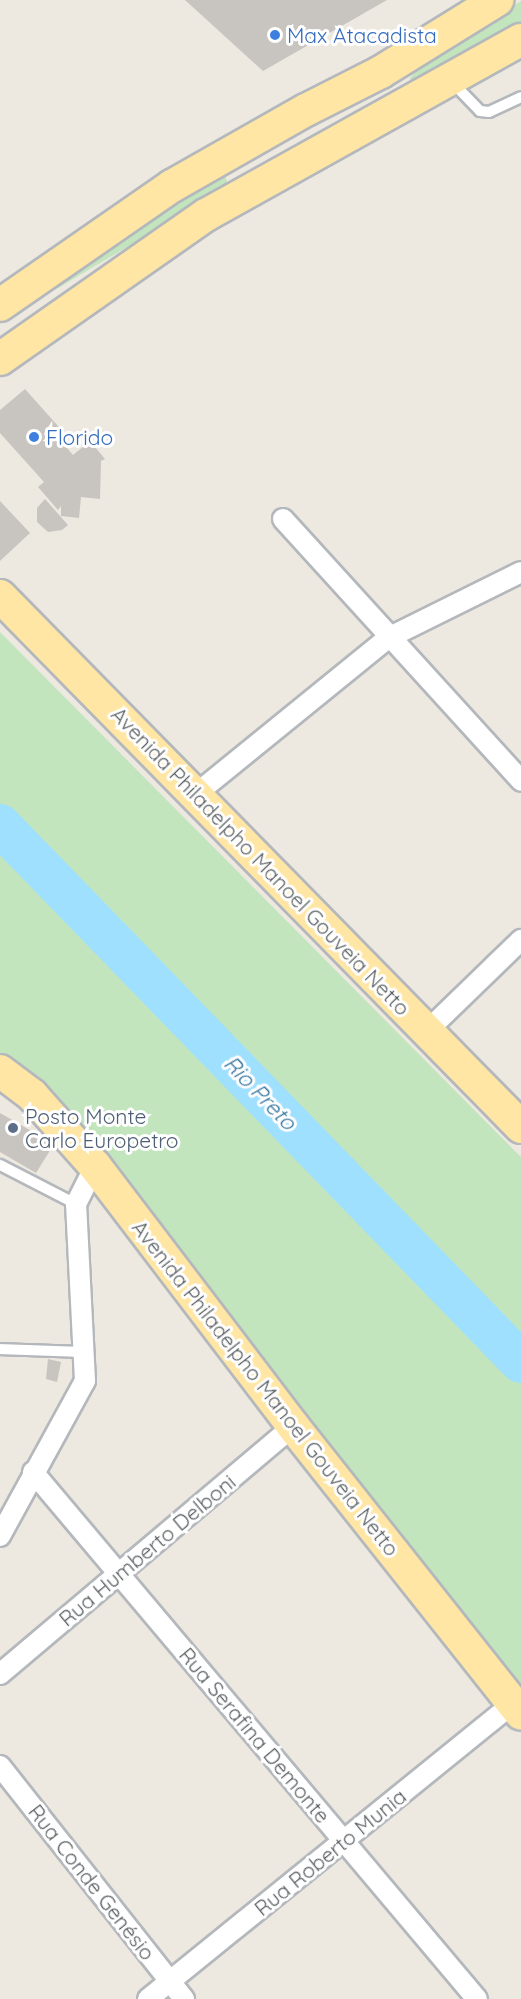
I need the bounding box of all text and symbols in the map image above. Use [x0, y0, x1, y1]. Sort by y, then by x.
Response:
place label: Max Atacadista [287, 22, 437, 48]
marker: Max Atacadista [268, 28, 282, 42]
place label: Florido [46, 424, 113, 450]
marker: Florido [27, 430, 41, 444]
street label: Avenida Philadelpho Manoel Gouveia Netto [106, 702, 416, 1020]
water label: Rio Preto [218, 1050, 302, 1136]
place label: Posto Monte Carlo Europetro [25, 1103, 179, 1153]
marker: Posto Monte Carlo Europetro [6, 1121, 20, 1135]
street label: Avenida Philadelpho Manoel Gouveia Netto [127, 1215, 405, 1561]
street label: Rua Humberto Delboni [54, 1469, 240, 1631]
street label: Rua Serafina Demonte [174, 1642, 336, 1828]
street label: Rua Roberto Munia [249, 1783, 411, 1921]
street label: Rua Conde Genésio [23, 1799, 161, 1965]

